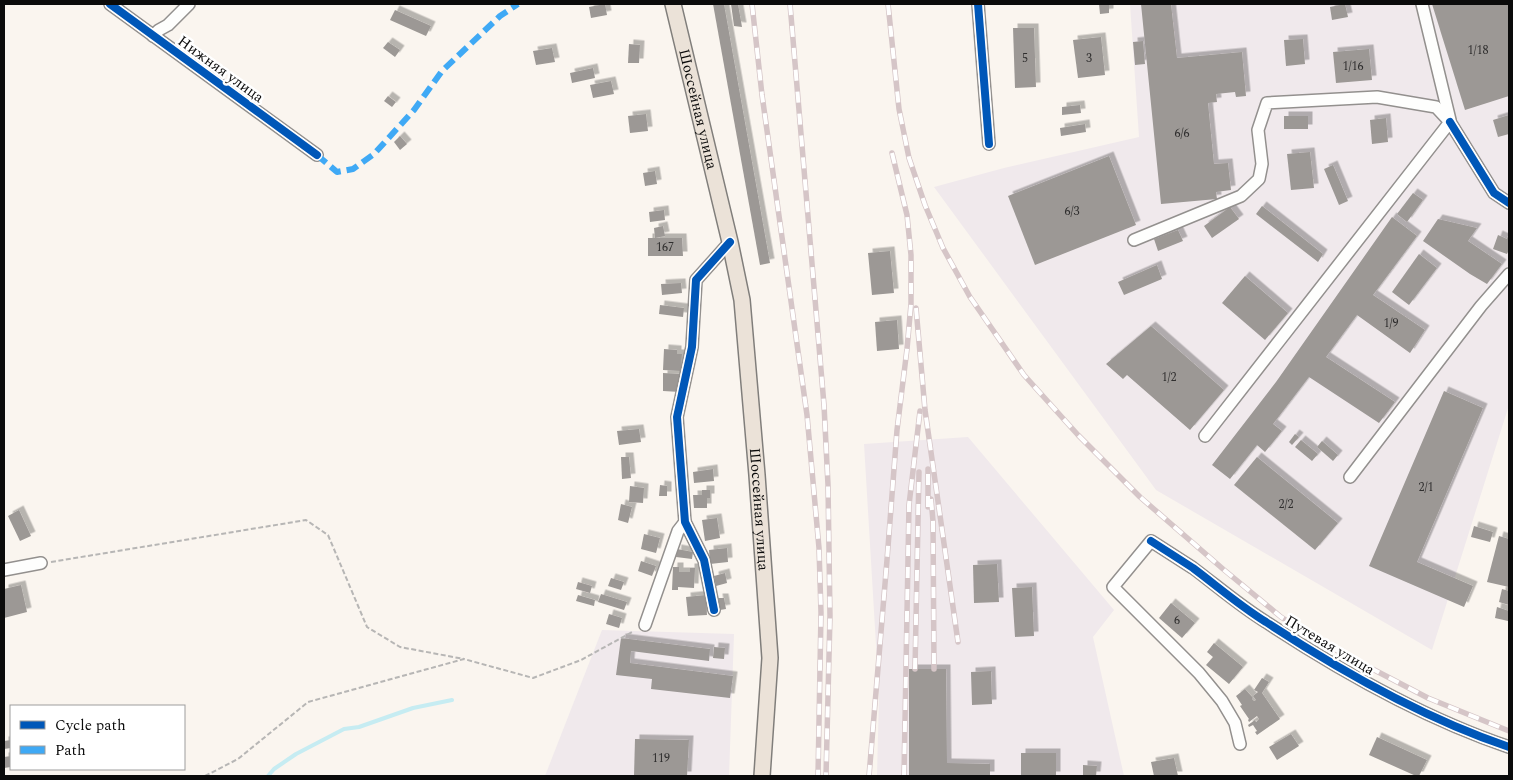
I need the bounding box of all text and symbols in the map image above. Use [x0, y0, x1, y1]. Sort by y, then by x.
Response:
street label: Нижняя улица [173, 30, 269, 109]
house number: 1/18 [1467, 41, 1489, 60]
street label: Шоссейная улица [672, 47, 723, 172]
house number: 5 [1022, 49, 1028, 68]
house number: 3 [1086, 49, 1092, 68]
house number: 1/16 [1342, 57, 1364, 76]
house number: 6/6 [1174, 124, 1190, 143]
house number: 6/3 [1064, 202, 1080, 221]
house number: 167 [656, 238, 674, 257]
house number: 1/9 [1383, 314, 1399, 333]
house number: 1/2 [1161, 368, 1177, 387]
street label: Шоссейная улица [743, 447, 775, 572]
house number: 2/1 [1418, 478, 1434, 497]
house number: 2/2 [1278, 495, 1294, 514]
street label: Путевая улица [1281, 610, 1380, 682]
house number: 6 [1174, 611, 1180, 630]
legend [10, 705, 185, 770]
text: Cycle path [55, 714, 126, 737]
text: Path [55, 739, 86, 762]
house number: 119 [652, 749, 670, 768]

